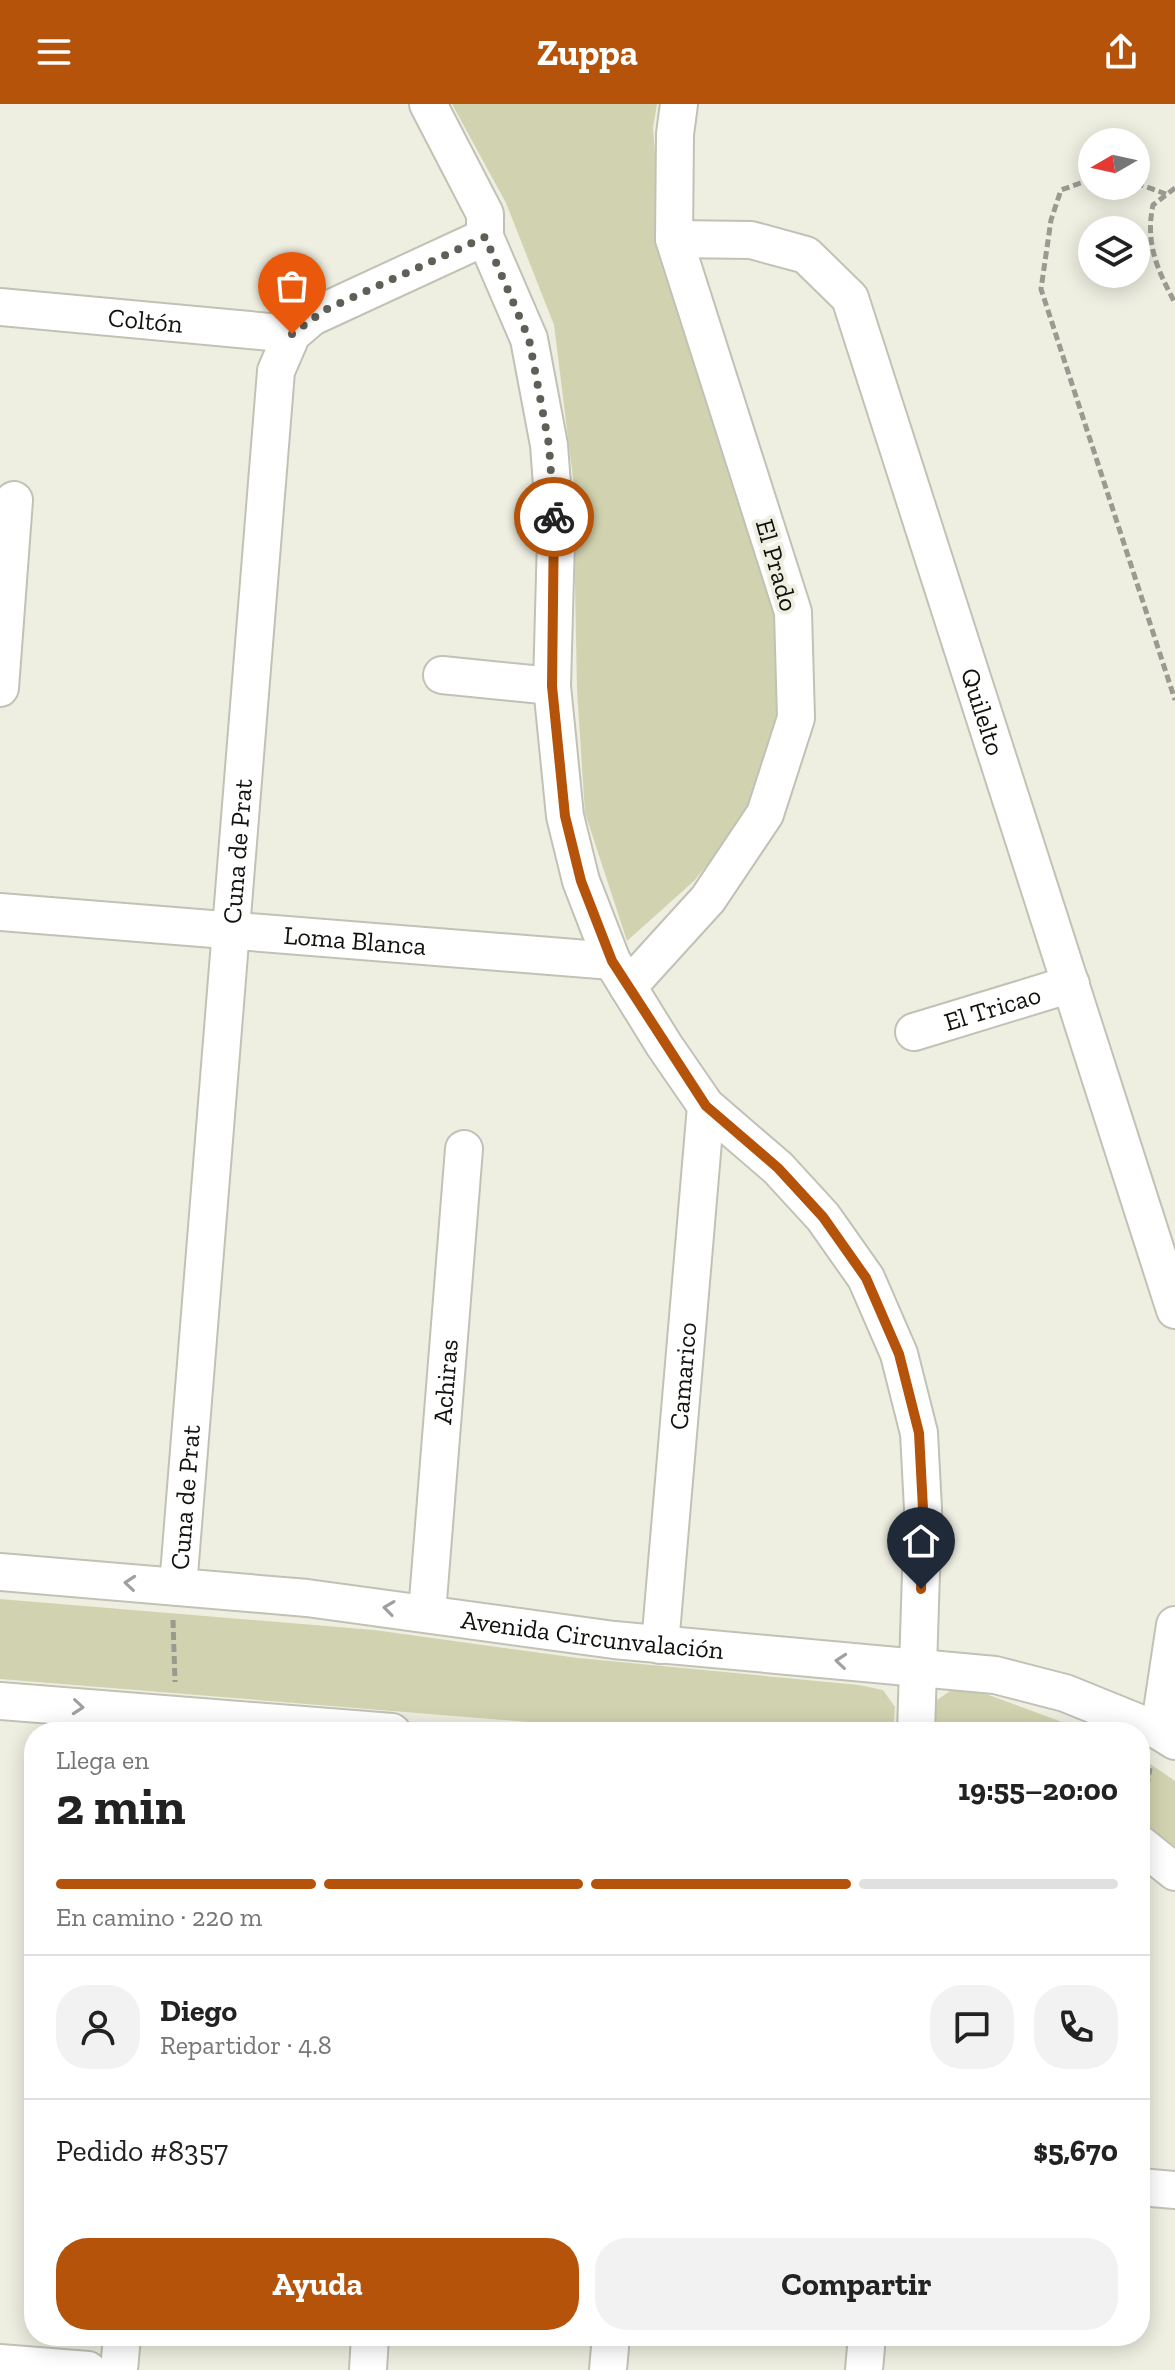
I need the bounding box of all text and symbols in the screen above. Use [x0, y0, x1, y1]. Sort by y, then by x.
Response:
icon: menu [32, 30, 76, 74]
icon: share [1099, 30, 1143, 74]
text: Zuppa [537, 31, 638, 74]
north arrow [1078, 128, 1150, 200]
map controls [1078, 128, 1150, 288]
button: layers [1078, 216, 1150, 288]
pin [258, 252, 326, 334]
icon: bag [270, 264, 314, 308]
street label: Coltón [107, 301, 184, 340]
courier [514, 477, 594, 557]
icon: bike [532, 495, 576, 539]
street label: El Prado [749, 515, 805, 615]
street label: Quilelto [954, 664, 1012, 759]
street label: Cuna de Prat [216, 777, 259, 925]
street label: Loma Blanca [282, 919, 428, 962]
street label: El Tricao [940, 978, 1045, 1038]
street label: Camarico [662, 1321, 703, 1431]
street label: Achiras [426, 1338, 465, 1425]
street label: Cuna de Prat [163, 1423, 207, 1571]
pin [887, 1507, 955, 1589]
icon: home [899, 1519, 943, 1563]
one-way arrow [123, 1575, 136, 1592]
one-way arrow [382, 1600, 395, 1617]
street label: Avenida Circunvalación [459, 1603, 725, 1666]
one-way arrow [834, 1653, 847, 1670]
one-way arrow [72, 1698, 85, 1715]
text: Llega en [56, 1744, 149, 1776]
text: 19:55–20:00 [958, 1772, 1118, 1808]
text: 2 min [56, 1775, 186, 1837]
text: En camino · 220 m [56, 1901, 262, 1933]
button: person [56, 1985, 140, 2069]
button: chat [930, 1985, 1014, 2069]
button: phone [1034, 1985, 1118, 2069]
text: Diego [160, 1993, 237, 2029]
text: Repartidor · 4.8 [160, 2029, 332, 2061]
text: Pedido #8357 [56, 2133, 228, 2169]
text: $5,670 [1033, 2133, 1118, 2169]
button: Ayuda [56, 2238, 579, 2330]
button: Compartir [595, 2238, 1118, 2330]

